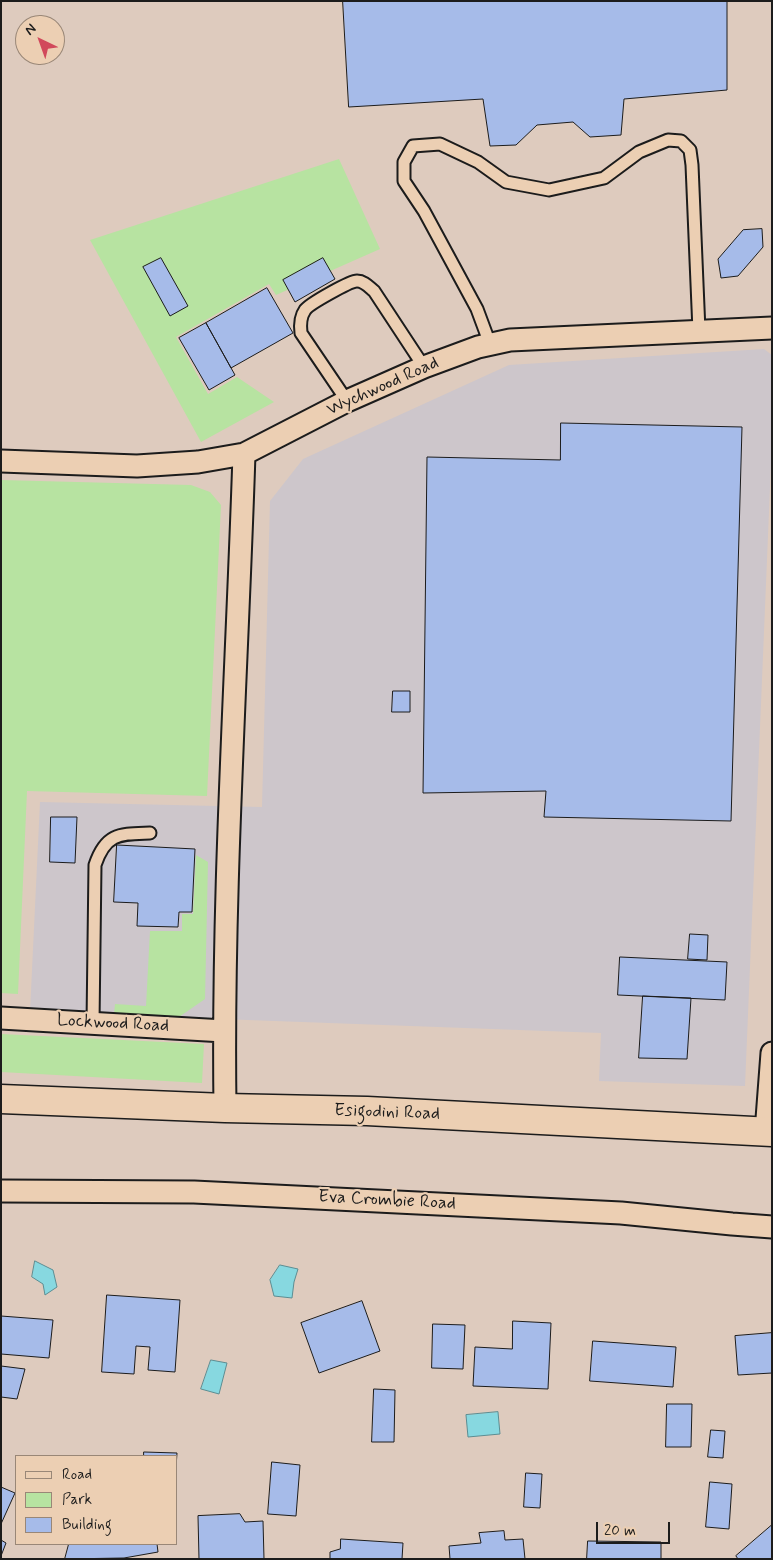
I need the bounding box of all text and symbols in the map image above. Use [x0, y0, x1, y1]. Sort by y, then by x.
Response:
north arrow [15, 15, 65, 65]
text: N [21, 20, 40, 39]
street label: Wychwood Road [324, 353, 442, 421]
street label: Lockwood Road [56, 1010, 170, 1038]
street label: Esigodini Road [334, 1100, 440, 1126]
street label: Eva Crombie Road [318, 1187, 456, 1215]
legend [15, 1455, 178, 1545]
text: Road [62, 1465, 92, 1485]
text: Park [62, 1490, 92, 1510]
scale bar [598, 1512, 672, 1544]
text: Building [62, 1515, 112, 1535]
text: 20 m [604, 1521, 636, 1541]

